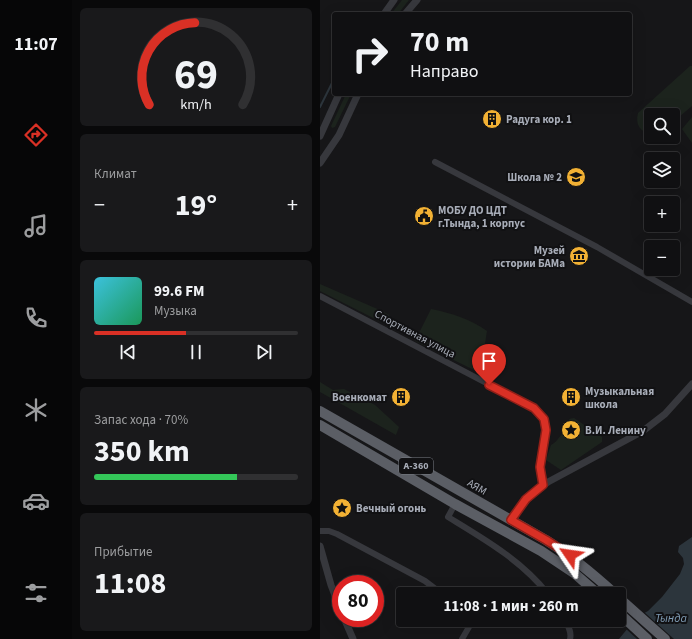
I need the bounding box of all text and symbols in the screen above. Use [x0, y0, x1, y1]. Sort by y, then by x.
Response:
text: 70 m [410, 22, 469, 62]
icon: right [344, 28, 396, 80]
text: 11:07 [14, 32, 58, 57]
text: 69 [174, 45, 218, 105]
text: Направо [410, 59, 478, 84]
text: km/h [180, 94, 212, 115]
building icon: Радуга кор. 1 [481, 108, 503, 130]
map controls [644, 108, 680, 276]
button: search [644, 108, 680, 144]
place label: Радуга кор. 1 [506, 112, 572, 127]
icon: directions [22, 121, 50, 149]
button: layers [644, 152, 680, 188]
text: Климат [94, 165, 137, 183]
school or university icon: Школа № 2 [565, 166, 587, 188]
place label: Школа № 2 [507, 170, 562, 185]
text: 19° [175, 184, 217, 227]
text: − [94, 189, 105, 221]
text: + [287, 189, 298, 221]
button: + [644, 196, 680, 232]
place label: МОБУ ДО ЦДТ г.Тында, 1 корпус [438, 203, 525, 231]
public building icon: МОБУ ДО ЦДТ г.Тында, 1 корпус [413, 205, 435, 227]
icon: music [22, 212, 50, 240]
button: − [644, 240, 680, 276]
place label: Музей истории БАМа [494, 243, 565, 271]
museum icon: Музей истории БАМа [568, 245, 590, 267]
text: 99.6 FM [154, 281, 205, 302]
text: Музыка [154, 302, 197, 320]
icon: phone [22, 304, 50, 332]
street label: Спортивная улица [372, 306, 458, 362]
icon: previous [117, 341, 139, 363]
icon: pause [185, 341, 207, 363]
icon: next [253, 341, 275, 363]
pin [472, 344, 506, 385]
icon: arrive [478, 350, 500, 372]
place label: Музыкальная школа [585, 384, 654, 412]
building icon: Военкомат [390, 386, 412, 408]
building icon: Музыкальная школа [560, 386, 582, 408]
place label: Военкомат [332, 390, 388, 405]
icon: climate [22, 396, 50, 424]
text: Запас хода · 70% [94, 411, 188, 429]
place icon: В.И. Ленину [560, 419, 582, 441]
place label: В.И. Ленину [585, 423, 646, 438]
text: 350 km [94, 430, 190, 473]
road number: А-360 [399, 458, 433, 474]
street label: АЯМ [464, 475, 490, 499]
icon: car [22, 487, 50, 515]
place icon: Вечный огонь [331, 497, 353, 519]
place label: Вечный огонь [356, 501, 427, 516]
position arrow [549, 534, 591, 576]
text: Прибытие [94, 543, 153, 561]
text: 11:08 [94, 562, 166, 605]
speed limit sign: 80 [332, 575, 384, 627]
icon: filters [22, 579, 50, 607]
text: 11:08 · 1 мин · 260 m [443, 596, 579, 617]
water label: Тында [655, 610, 687, 627]

